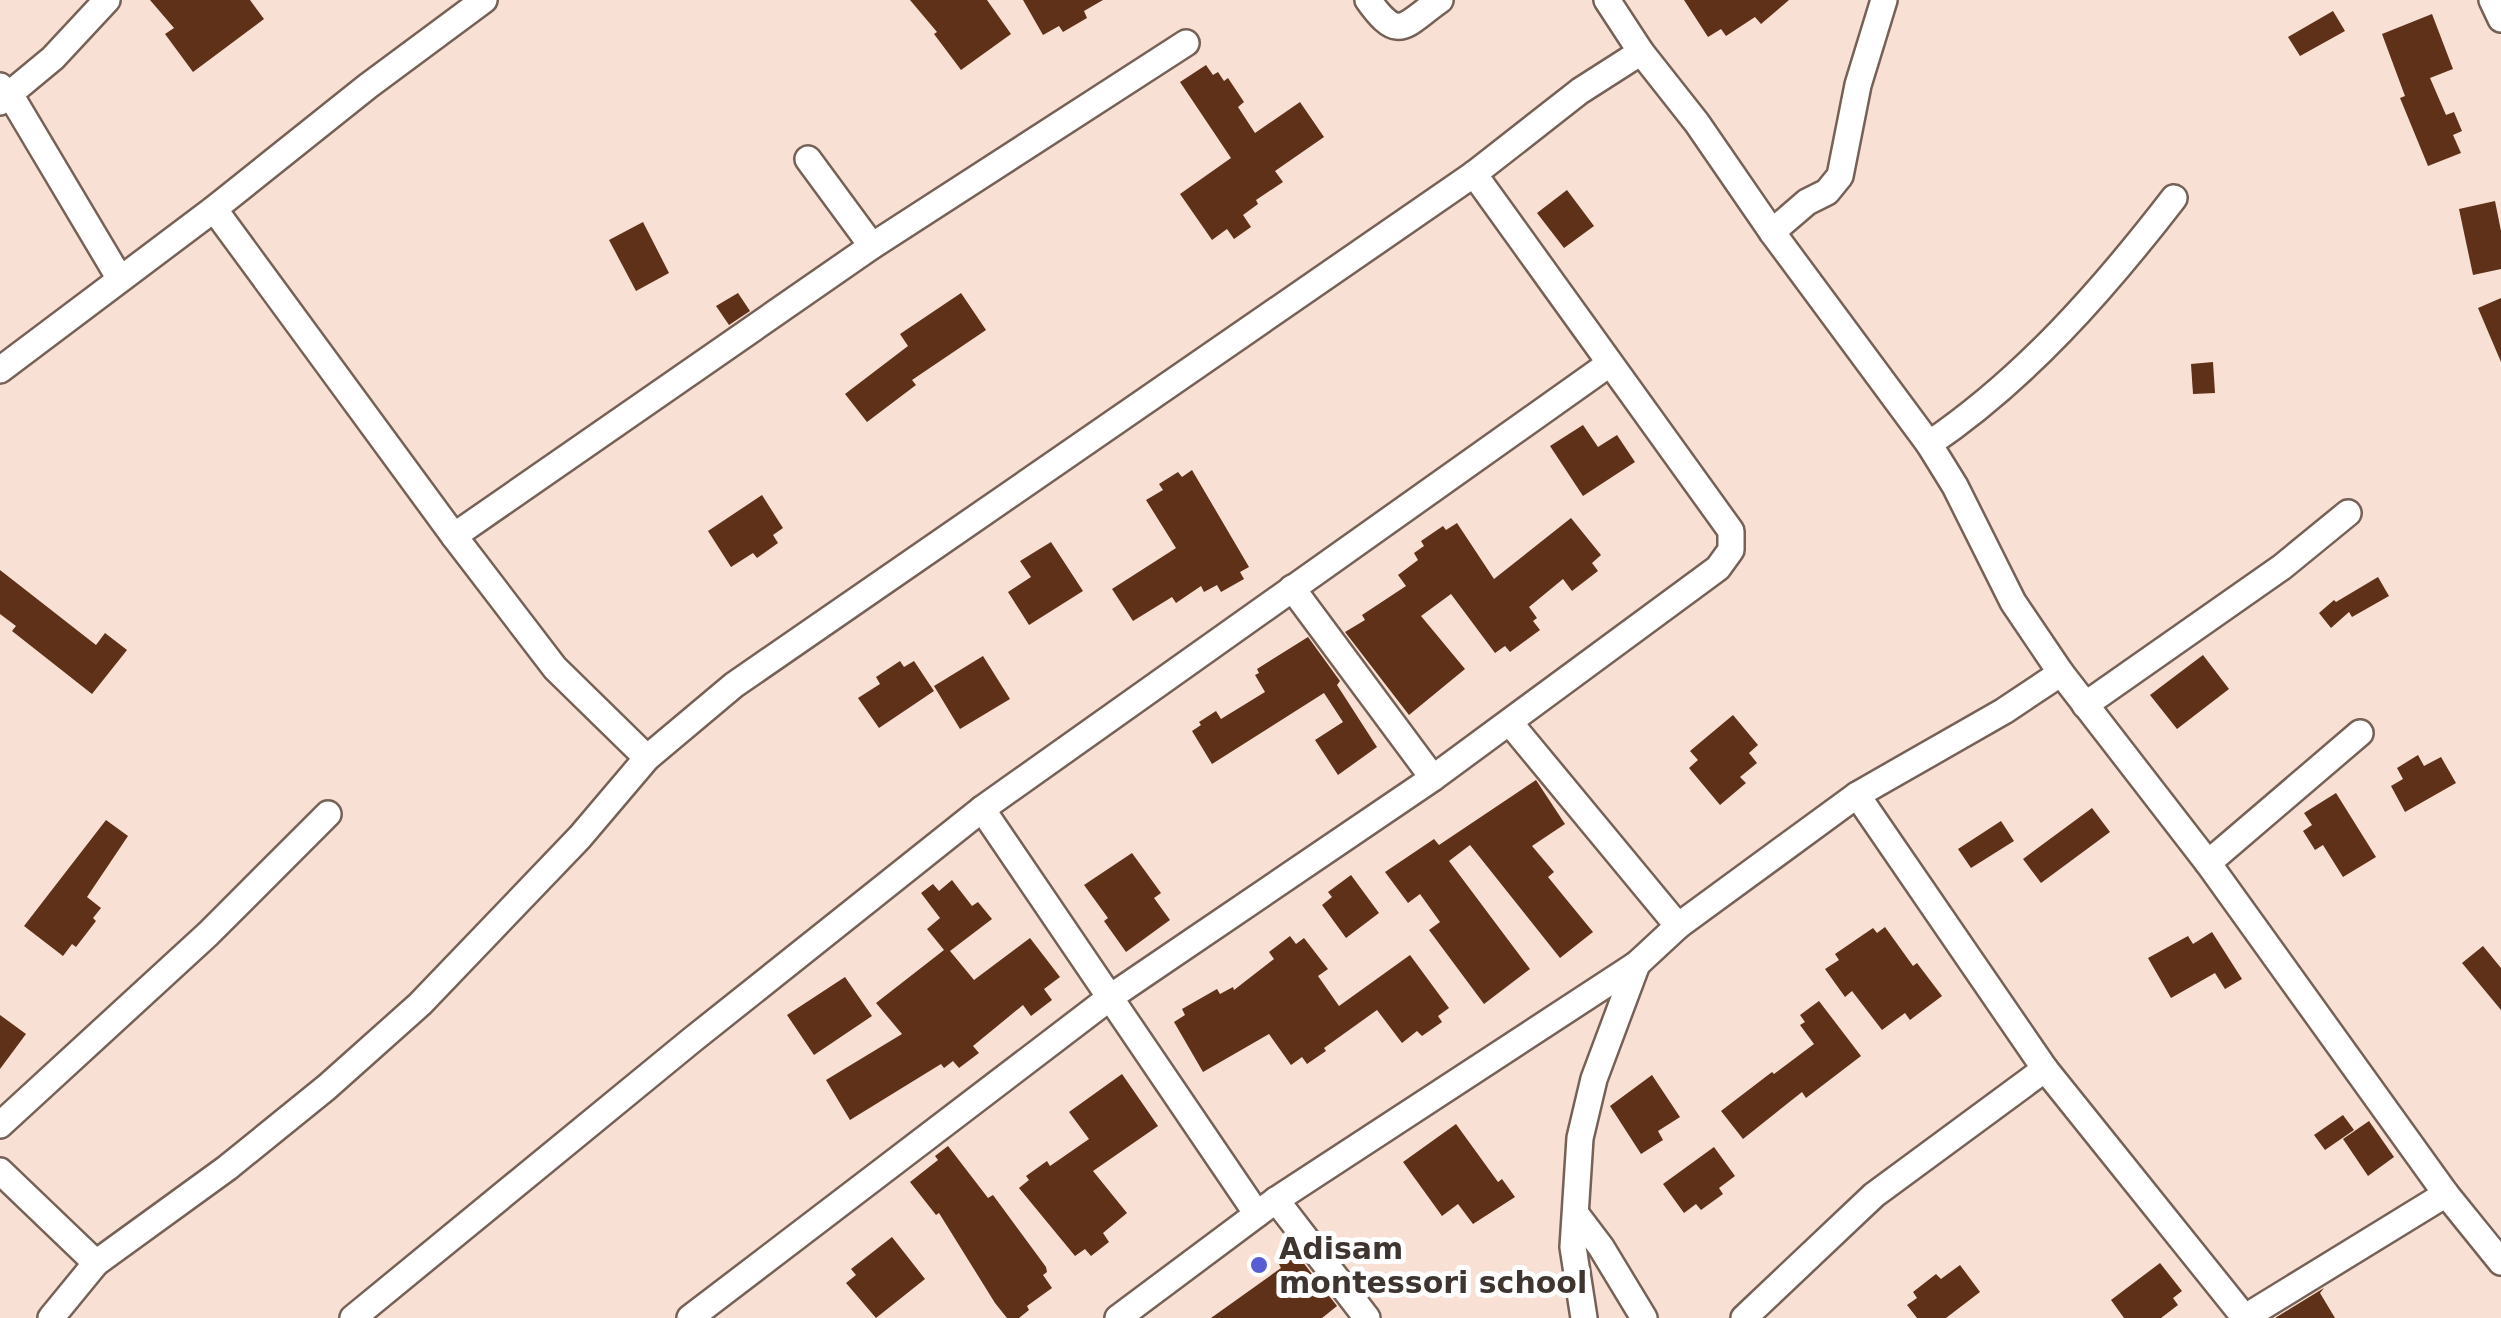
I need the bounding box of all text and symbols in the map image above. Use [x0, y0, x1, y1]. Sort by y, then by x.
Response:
place label: Adisam montessori school [1279, 1231, 1587, 1300]
marker: Adisam montessori school [1248, 1254, 1270, 1276]

